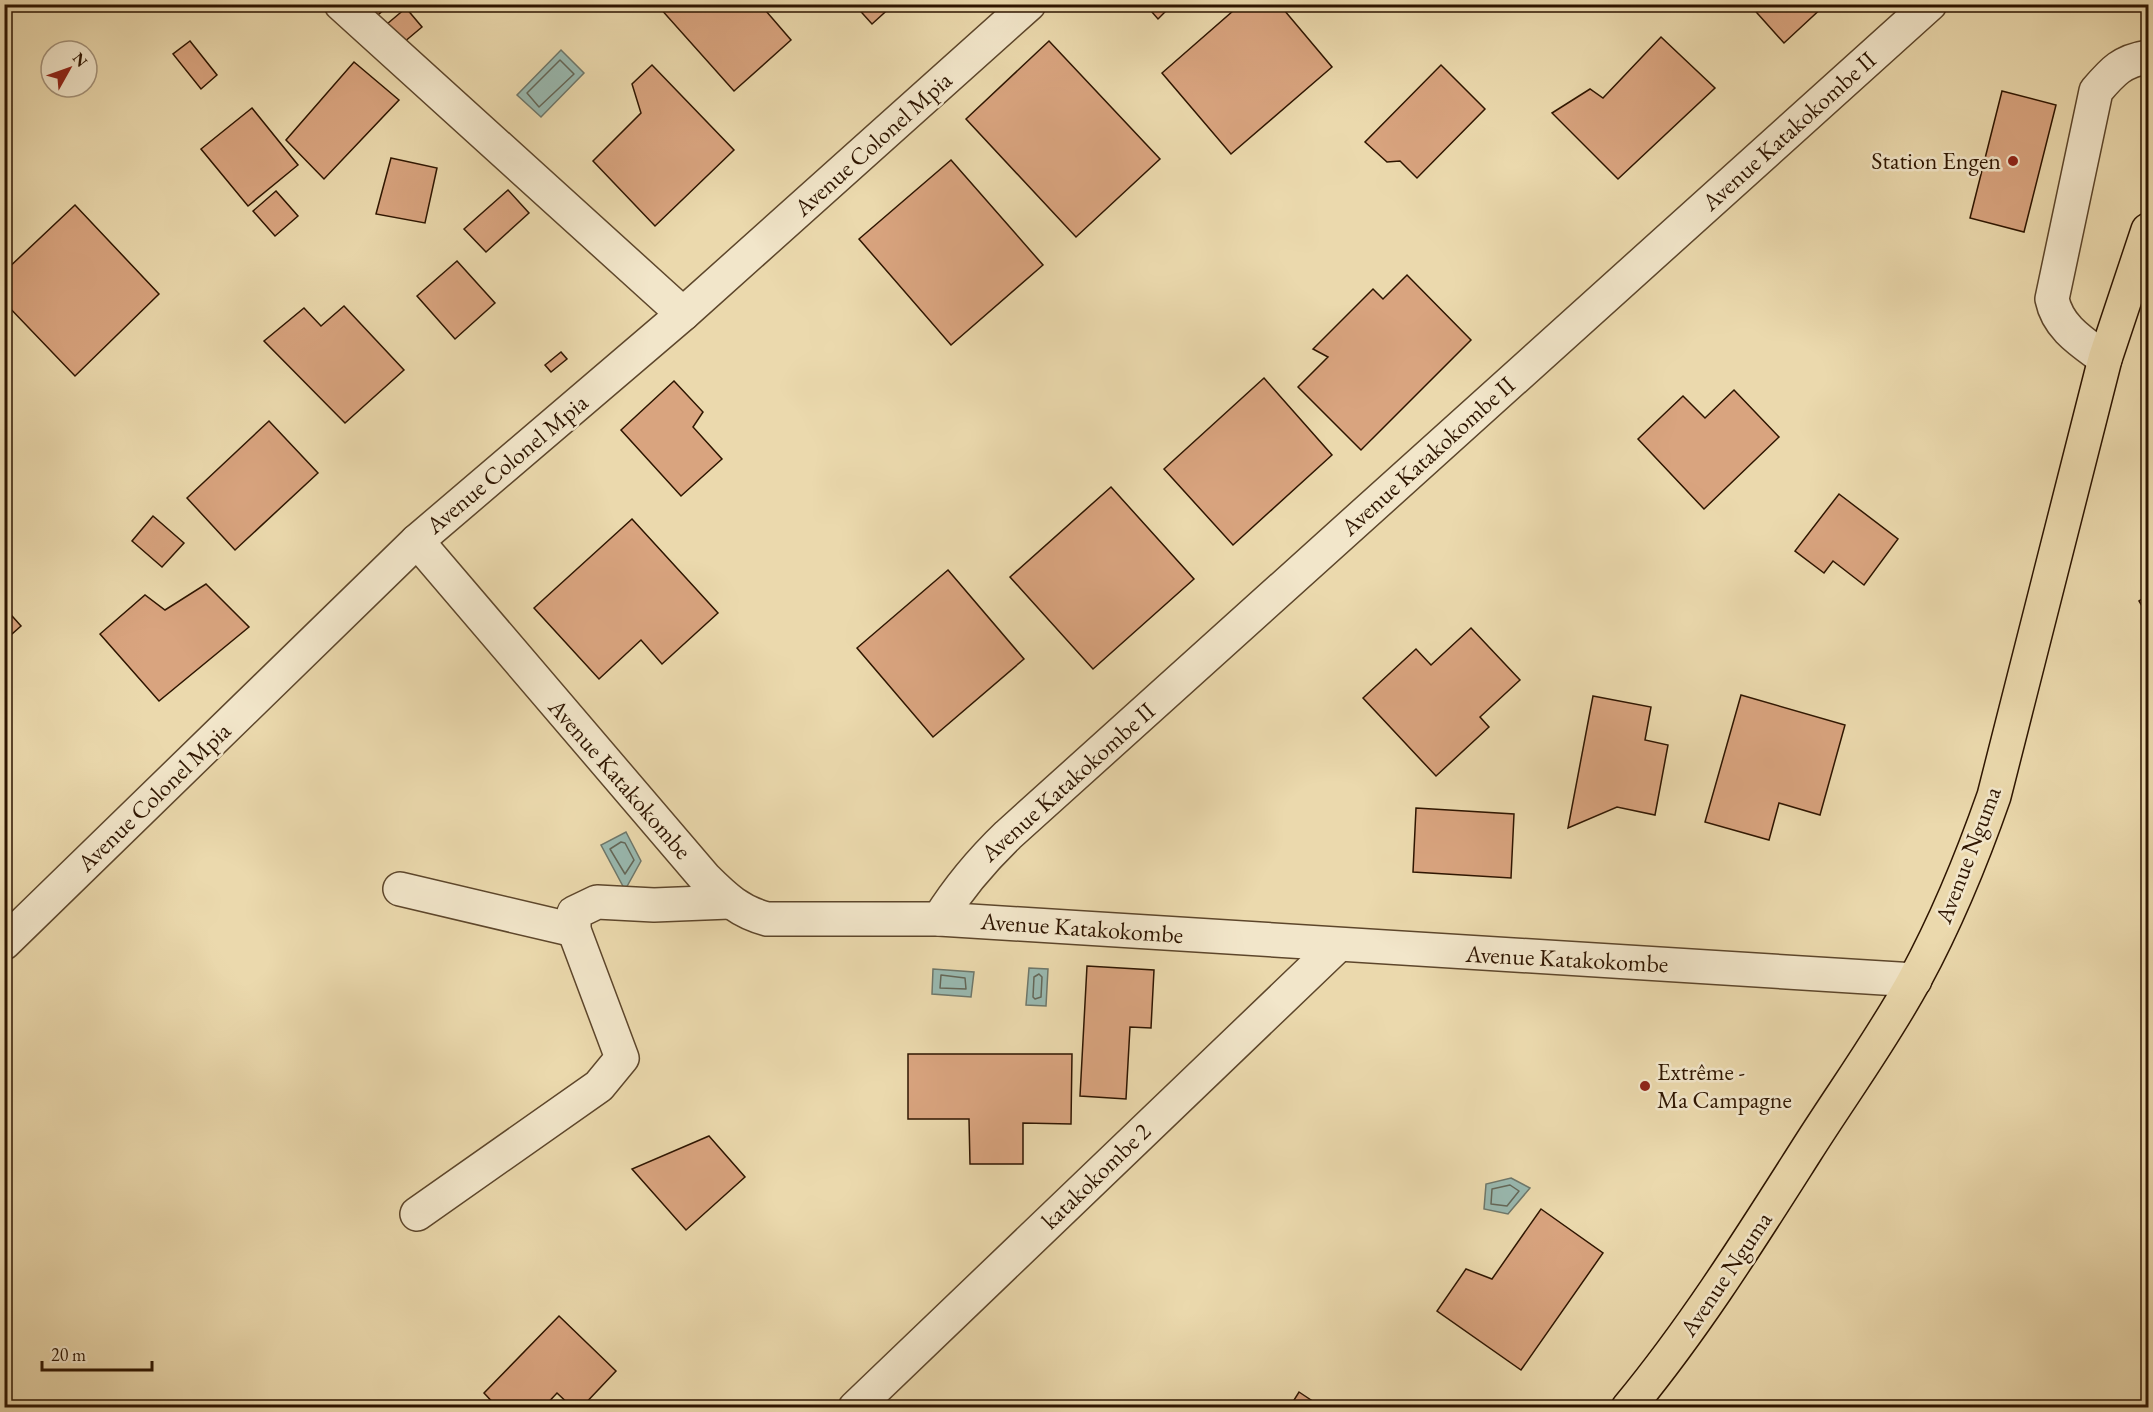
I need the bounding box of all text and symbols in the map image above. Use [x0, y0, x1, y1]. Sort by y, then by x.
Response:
north arrow [39, 39, 99, 99]
street label: Avenue Katakokombe II [1694, 44, 1882, 218]
text: N [68, 48, 92, 71]
street label: Avenue Colonel Mpia [786, 64, 958, 223]
place label: Station Engen [1871, 145, 2001, 176]
marker: Station Engen [2006, 154, 2020, 168]
street label: Avenue Katakokombe II [1333, 369, 1521, 543]
street label: Avenue Colonel Mpia [419, 387, 594, 541]
street label: Avenue Katakokombe [541, 691, 699, 865]
street label: Avenue Katakokombe II [973, 695, 1161, 869]
street label: Avenue Colonel Mpia [70, 715, 237, 879]
street label: Avenue Nguma [1927, 782, 2008, 929]
street label: Avenue Katakokombe [979, 905, 1184, 950]
street label: Avenue Katakokombe [1464, 938, 1669, 979]
place label: Extrême - Ma Campagne [1657, 1056, 1792, 1115]
marker: Extrême - Ma Campagne [1638, 1079, 1652, 1093]
street label: katakokombe 2 [1034, 1115, 1157, 1236]
street label: Avenue Nguma [1672, 1205, 1779, 1343]
scale bar [42, 1334, 152, 1372]
text: 20 m [51, 1343, 86, 1366]

